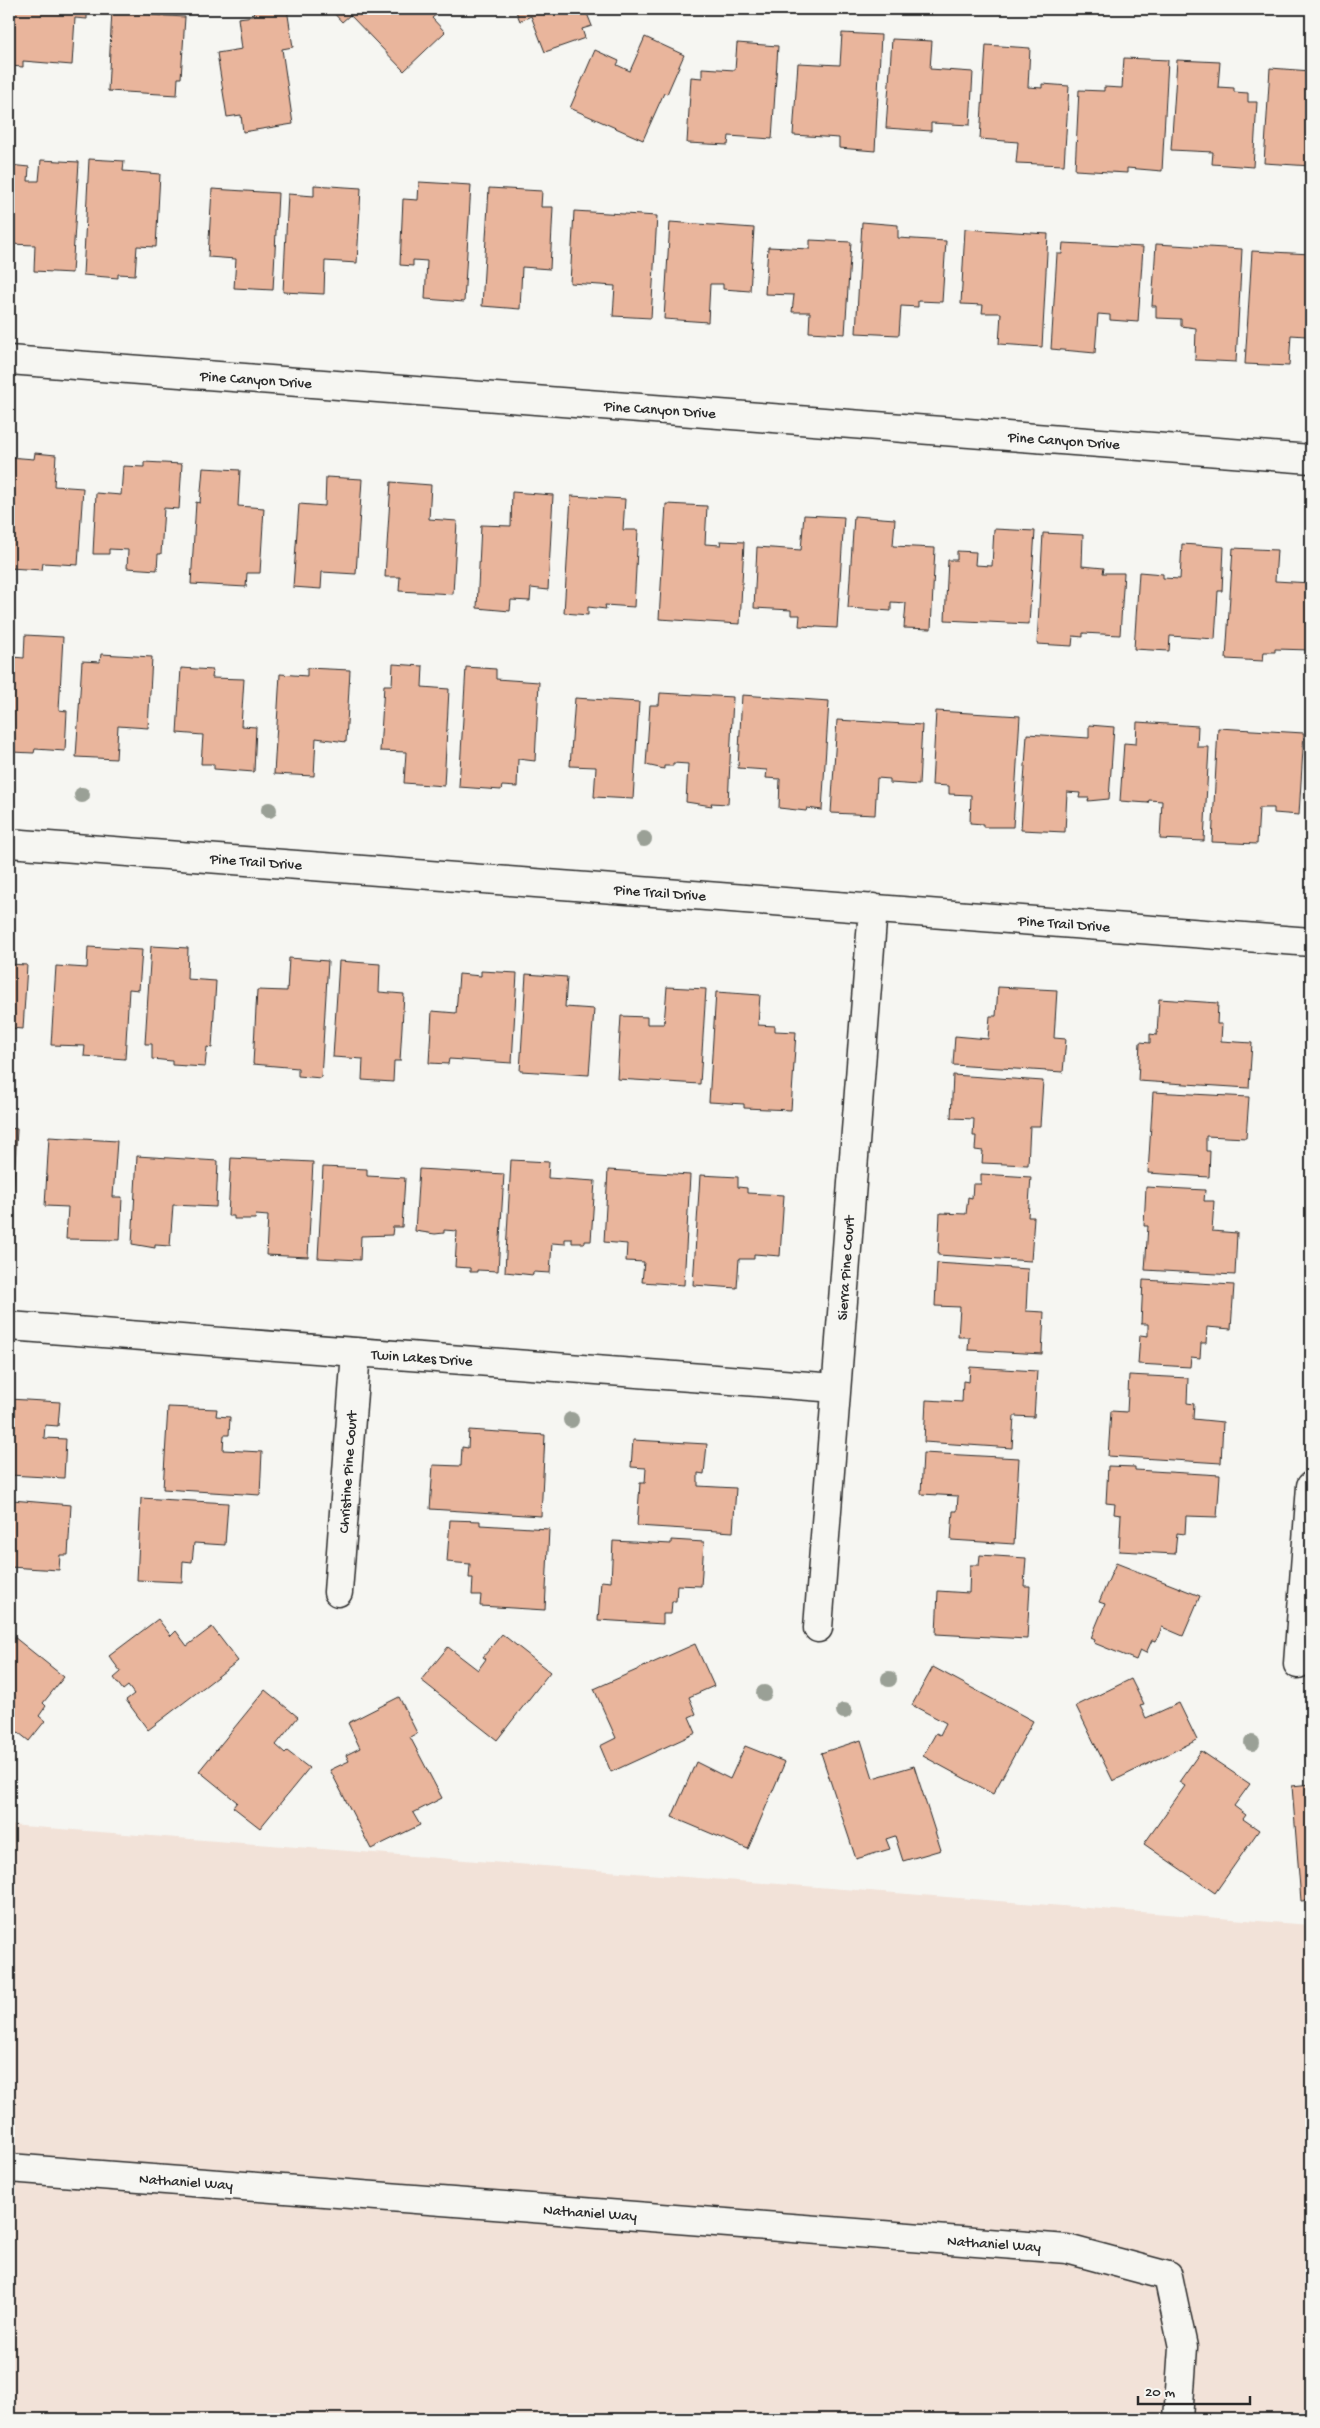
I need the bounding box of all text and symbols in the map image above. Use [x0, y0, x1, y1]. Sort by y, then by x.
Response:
street label: Pine Canyon Drive [198, 368, 313, 394]
street label: Pine Canyon Drive [602, 398, 717, 424]
street label: Pine Canyon Drive [1006, 429, 1121, 455]
street label: Pine Trail Drive [208, 851, 303, 875]
street label: Pine Trail Drive [612, 882, 707, 906]
street label: Pine Trail Drive [1016, 913, 1111, 937]
street label: Sierra Pine Court [834, 1213, 860, 1321]
street label: Twin Lakes Drive [370, 1346, 473, 1372]
street label: Christine Pine Court [336, 1409, 362, 1534]
street label: Nathaniel Way [138, 2171, 234, 2195]
street label: Nathaniel Way [542, 2202, 638, 2226]
street label: Nathaniel Way [946, 2233, 1042, 2257]
scale bar [1138, 2373, 1250, 2405]
text: 20 m [1145, 2384, 1175, 2402]

